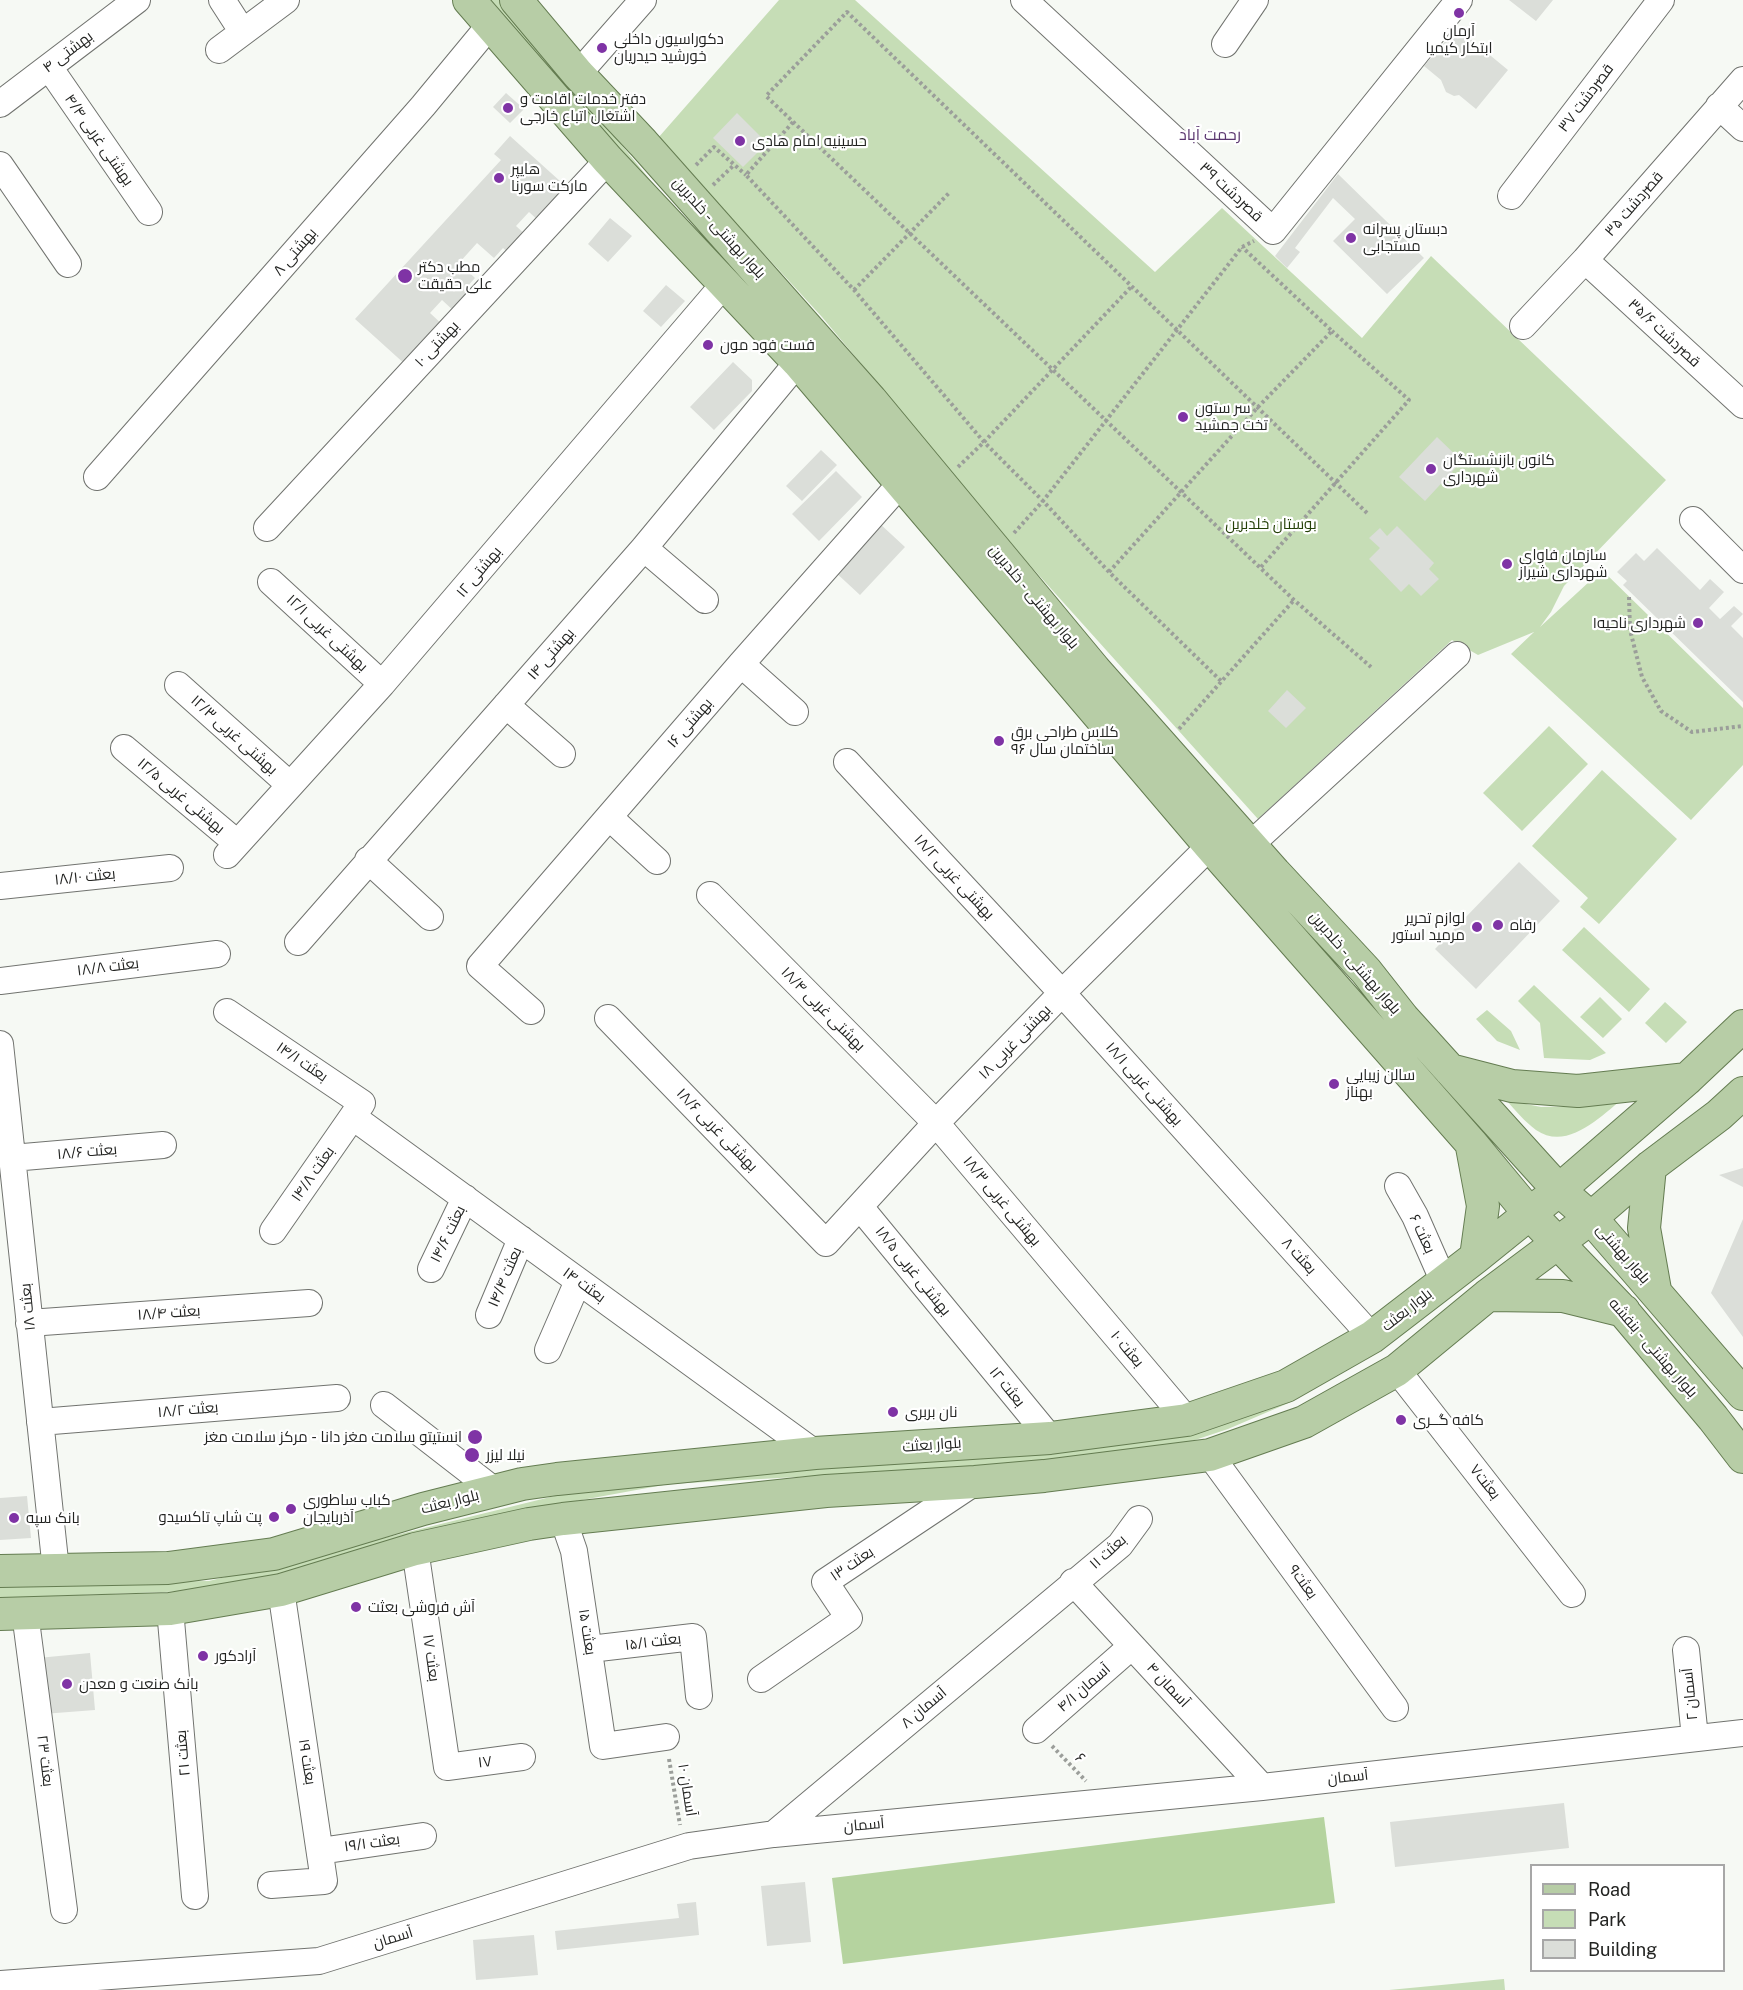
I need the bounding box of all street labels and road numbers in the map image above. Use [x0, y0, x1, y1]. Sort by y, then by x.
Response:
street label: ۴ بهشتی [39, 27, 97, 77]
street label: قصردشت ۳۷ [1554, 60, 1618, 136]
street label: ۴/۴ بهشتی غربی [61, 91, 137, 189]
street label: قصردشت ۳۹ [1196, 158, 1266, 226]
street label: قصردشت ۳۵ [1601, 168, 1667, 240]
street label: بلوار بهشتی - خلدبرین [669, 174, 769, 282]
street label: ۸ بهشتی [269, 224, 321, 280]
street label: قصردشت ۳۵/۶ [1624, 295, 1704, 371]
street label: ۱۰ بهشتی [411, 317, 463, 371]
street label: بلوار بهشتی - خلدبرین [985, 541, 1083, 653]
street label: ۱۲ بهشتی [453, 543, 505, 601]
street label: ۱۲/۱ بهشتی غربی [283, 591, 371, 675]
street label: ۱۴ بهشتی [524, 624, 578, 684]
street label: ۱۲/۳ بهشتی غربی [187, 691, 281, 779]
street label: ۱۶ بهشتی [664, 694, 716, 752]
street label: ۱۲/۵ بهشتی غربی [134, 754, 228, 838]
street label: بهشتی غربی ۱۸/۲ [910, 831, 998, 923]
street label: ۱۸/۱۰ بعثت [53, 865, 117, 889]
street label: بلوار بهشتی - خلدبرین [1305, 908, 1405, 1018]
street label: ۱۸/۸ بعثت [76, 954, 140, 980]
street label: بهشتی غربی ۱۸/۴ [777, 963, 869, 1055]
street label: بهشتی غربی ۱۸ [975, 1001, 1055, 1083]
street label: ۱۴/۱ بعثت [273, 1038, 331, 1086]
street label: بهشتی غربی ۱۸/۱ [1102, 1038, 1186, 1130]
street label: بهشتی غربی ۱۸/۶ [673, 1085, 761, 1175]
street label: ۱۸/۶ بعثت [56, 1140, 118, 1164]
street label: ۱۴/۸ بعثت [288, 1143, 338, 1205]
street label: بهشتی غربی ۱۸/۳ [959, 1152, 1045, 1250]
street label: ۱۴/۶ بعثت [427, 1203, 469, 1265]
street label: ۶ بعثت [1405, 1212, 1439, 1256]
street label: بلوار بهشتی [1592, 1220, 1654, 1288]
street label: بهشتی غربی ۱۸/۵ [871, 1223, 955, 1319]
street label: ۸ بعثت [1278, 1234, 1320, 1278]
street label: ۱۴/۴ بعثت [484, 1244, 526, 1310]
street label: بعثت ۱۴ [559, 1263, 609, 1307]
street label: بعثت ۱۸ [17, 1282, 39, 1332]
street label: بلوار بعثت [1378, 1285, 1436, 1335]
street label: بلوار بهشتی - بنفشه [1605, 1295, 1701, 1401]
street label: ۱۸/۴ بعثت [137, 1302, 201, 1324]
street label: ۱۰ بعثت [1107, 1327, 1147, 1371]
street label: ۱۲ بعثت [985, 1363, 1029, 1411]
street label: ۱۸/۲ بعثت [157, 1398, 219, 1422]
street label: بلوار بعثت [902, 1434, 962, 1456]
street label: بعثت۷ [1466, 1461, 1504, 1503]
street label: بلوار بعثت [419, 1486, 481, 1518]
street label: ۱۱ بعثت [1086, 1531, 1130, 1573]
street label: ۱۳ بعثت [827, 1543, 877, 1585]
street label: بعثت۹ [1285, 1561, 1321, 1603]
street label: بعثت ۱۵ [574, 1608, 600, 1656]
street label: ۱۵/۱ بعثت [624, 1630, 682, 1654]
street label: بعثت ۱۷ [419, 1633, 443, 1683]
street label: ۴ آسمان [1143, 1659, 1193, 1711]
street label: ۴/۱ آسمان [1054, 1660, 1114, 1716]
street label: ۲ آسمان [1678, 1667, 1702, 1721]
street label: ۸ آسمان [898, 1684, 950, 1732]
street label: ۲۱ بعثت [172, 1729, 194, 1777]
street label: ۲۳ بعثت [33, 1734, 57, 1788]
street label: بعثت ۱۹ [294, 1738, 320, 1786]
street label: ۶ [1071, 1749, 1089, 1767]
street label: ۱۷ [477, 1752, 493, 1772]
street label: ۱۰ آسمان [674, 1762, 700, 1818]
street label: آسمان [1327, 1766, 1369, 1788]
street label: آسمان [843, 1814, 885, 1836]
street label: ۱۹/۱ بعثت [343, 1830, 401, 1856]
street label: آسمان [371, 1923, 415, 1953]

